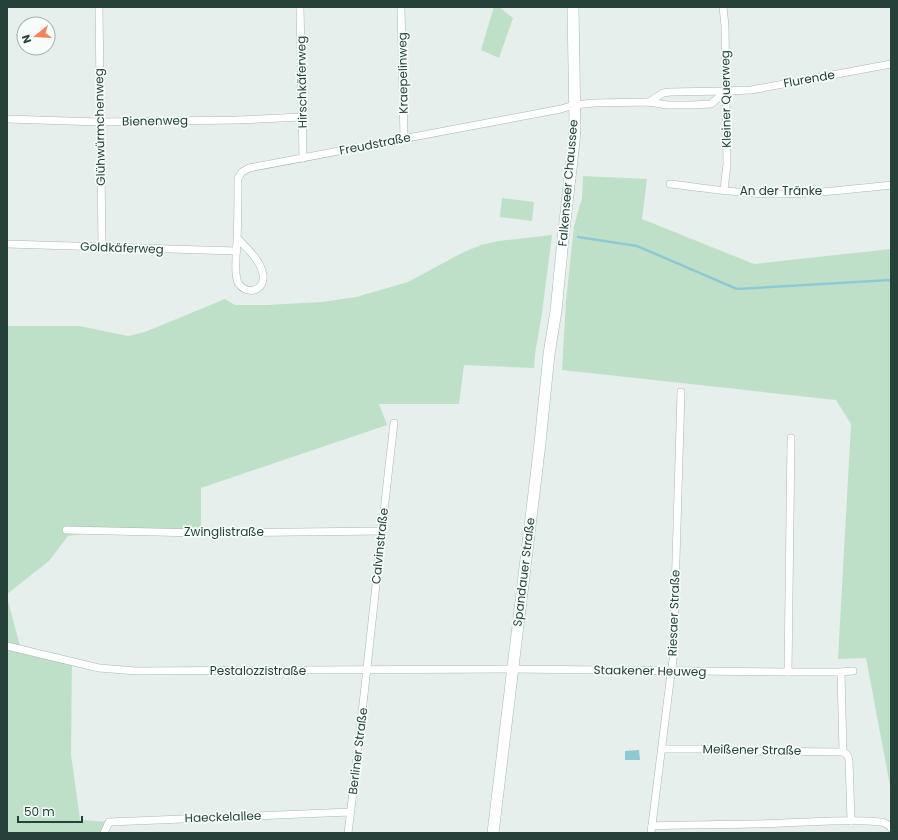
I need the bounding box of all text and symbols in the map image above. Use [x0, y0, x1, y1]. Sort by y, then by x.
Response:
north arrow [16, 16, 56, 56]
street label: Kraepelinweg [393, 32, 412, 114]
text: N [18, 33, 35, 46]
street label: Hirschkäferweg [292, 36, 311, 128]
street label: Kleiner Querweg [716, 50, 735, 148]
street label: Flurende [782, 66, 836, 91]
street label: Glühwürmchenweg [90, 68, 109, 186]
street label: Bienenweg [122, 111, 188, 130]
street label: Falkenseer Chaussee [553, 119, 582, 247]
street label: Freudstraße [338, 128, 412, 159]
street label: An der Tränke [740, 182, 822, 199]
street label: Goldkäferweg [80, 238, 164, 257]
street label: Calvinstraße [367, 507, 392, 585]
street label: Spandauer Straße [508, 517, 539, 627]
street label: Zwinglistraße [184, 523, 264, 540]
street label: Riesaer Straße [663, 569, 684, 657]
street label: Staakener Heuweg [593, 661, 707, 680]
street label: Pestalozzistraße [210, 662, 306, 679]
street label: Berliner Straße [344, 706, 371, 795]
street label: Meißener Straße [702, 740, 802, 759]
scale bar [18, 798, 82, 824]
text: 50 m [24, 803, 55, 820]
street label: Haeckelallee [184, 807, 262, 826]

